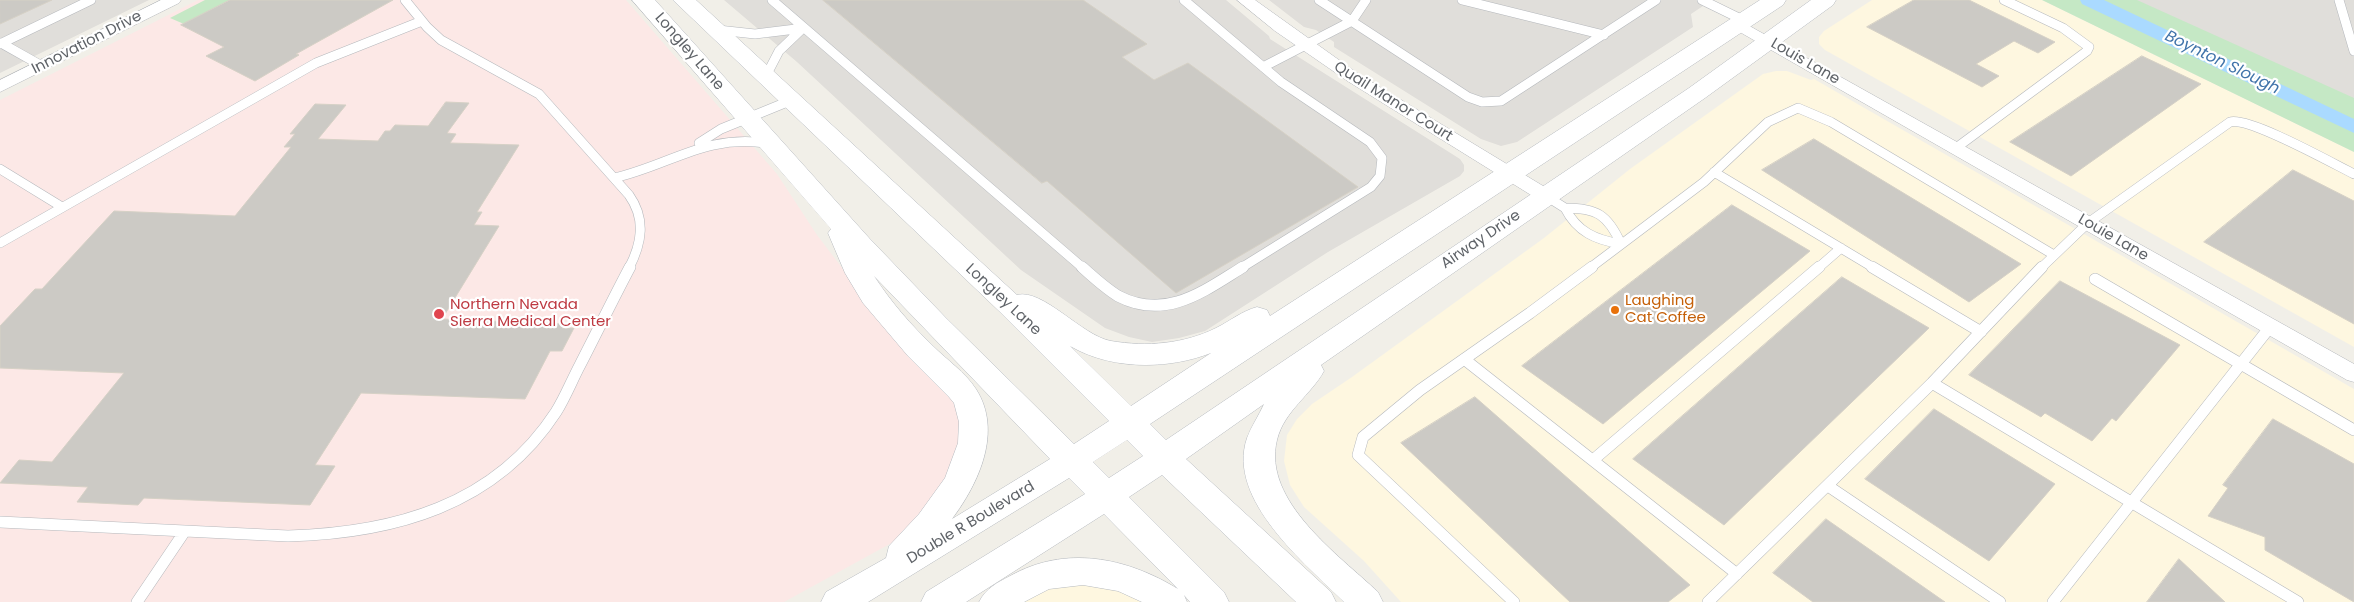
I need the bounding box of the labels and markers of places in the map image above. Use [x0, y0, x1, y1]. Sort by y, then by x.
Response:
place label: Laughing Cat Coffee [1625, 292, 1706, 327]
place label: Northern Nevada Sierra Medical Center [450, 296, 611, 331]
marker: Laughing Cat Coffee [1609, 304, 1621, 316]
marker: Northern Nevada Sierra Medical Center [432, 307, 446, 321]

